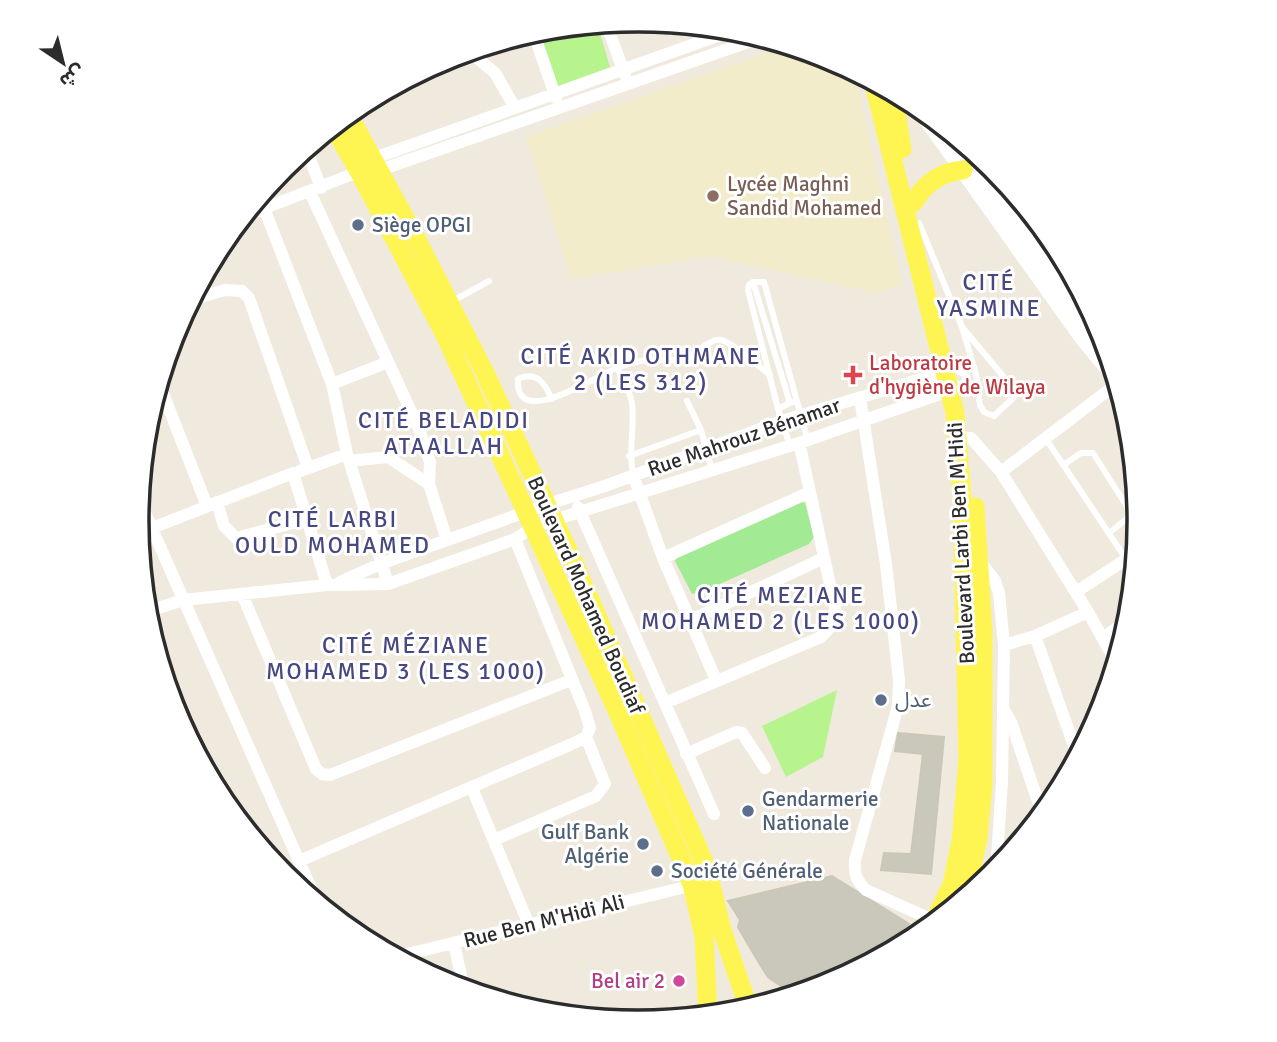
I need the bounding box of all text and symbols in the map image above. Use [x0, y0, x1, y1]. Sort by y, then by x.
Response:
north arrow [28, 28, 98, 98]
text: ش [55, 59, 90, 93]
place label: Lycée Maghni Sandid Mohamed [727, 171, 882, 221]
marker: Lycée Maghni Sandid Mohamed [705, 188, 721, 204]
place label: Siège OPGI [372, 212, 472, 238]
marker: Siège OPGI [350, 217, 366, 233]
district label: CITÉ YASMINE [937, 268, 1041, 323]
district label: CITÉ AKID OTHMANE 2 (LES 312) [520, 342, 762, 397]
place label: Laboratoire d'hygiène de Wilaya [869, 350, 1046, 400]
marker: Laboratoire d'hygiène de Wilaya [843, 365, 863, 385]
street label: Rue Mahrouz Bénamar [644, 392, 844, 482]
district label: CITÉ BELADIDI ATAALLAH [358, 406, 530, 461]
street label: Boulevard Larbi Ben M'Hidi [942, 421, 980, 665]
street label: Boulevard Mohamed Boudiaf [522, 472, 651, 719]
district label: CITÉ LARBI OULD MOHAMED [235, 505, 431, 560]
district label: CITÉ MEZIANE MOHAMED 2 (LES 1000) [641, 581, 921, 636]
district label: CITÉ MÉZIANE MOHAMED 3 (LES 1000) [266, 631, 546, 686]
place label: عدل [895, 687, 931, 713]
marker: عدل [873, 692, 889, 708]
place label: Gendarmerie Nationale [762, 786, 879, 836]
marker: Gendarmerie Nationale [740, 803, 756, 819]
place label: Gulf Bank Algérie [541, 819, 629, 869]
marker: Gulf Bank Algérie [635, 836, 651, 852]
place label: Société Générale [671, 858, 823, 884]
marker: Société Générale [649, 863, 665, 879]
street label: Rue Ben M'Hidi Ali [461, 888, 627, 954]
place label: Bel air 2 [591, 968, 665, 994]
marker: Bel air 2 [671, 973, 687, 989]

